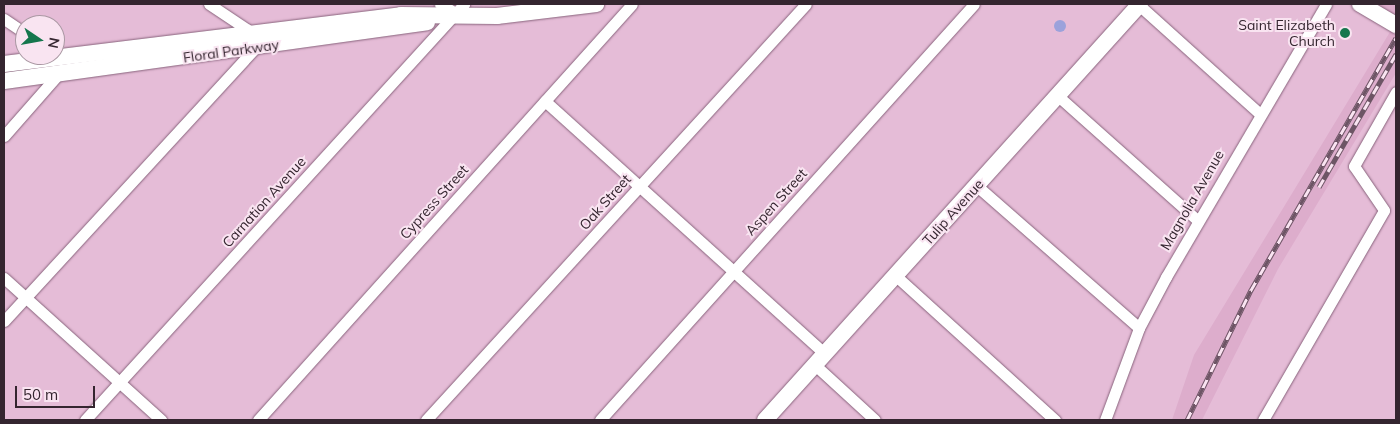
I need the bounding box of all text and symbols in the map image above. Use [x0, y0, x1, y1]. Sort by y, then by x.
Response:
north arrow [15, 15, 65, 65]
place label: Saint Elizabeth Church [1238, 17, 1335, 49]
marker: Saint Elizabeth Church [1339, 27, 1351, 39]
text: N [44, 36, 64, 50]
street label: Floral Parkway [182, 36, 280, 66]
street label: Magnolia Avenue [1157, 147, 1227, 253]
street label: Carnation Avenue [219, 153, 309, 251]
street label: Cypress Street [396, 161, 472, 243]
street label: Aspen Street [742, 165, 810, 239]
street label: Oak Street [576, 171, 634, 233]
street label: Tulip Avenue [919, 176, 987, 248]
scale bar [18, 376, 98, 408]
text: 50 m [23, 385, 58, 404]

